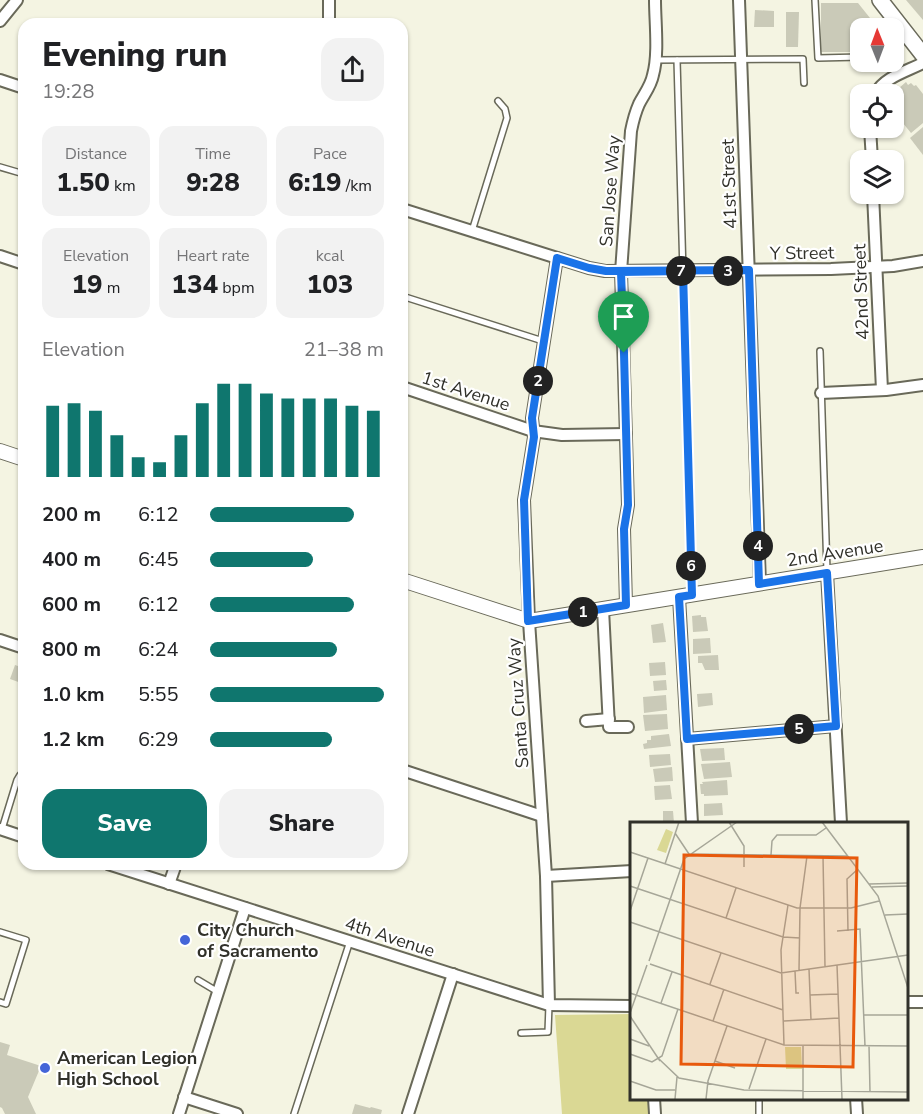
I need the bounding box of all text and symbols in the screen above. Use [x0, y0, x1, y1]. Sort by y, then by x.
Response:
north arrow [850, 18, 904, 72]
map controls [850, 18, 904, 204]
text: Evening run [42, 33, 227, 78]
button: share [321, 38, 384, 101]
text: 19:28 [42, 78, 95, 105]
button: locate [850, 84, 904, 138]
street label: San Jose Way [594, 134, 626, 248]
street label: 41st Street [715, 138, 743, 230]
text: Distance [65, 143, 127, 165]
text: Time [195, 143, 231, 165]
text: Pace [313, 143, 347, 165]
button: layers [850, 150, 904, 204]
text: 1.50 [56, 165, 110, 200]
text: 9:28 [186, 165, 240, 200]
text: 6:19 [288, 165, 342, 200]
text: km [110, 175, 136, 197]
text: /km [342, 175, 372, 197]
street label: Y Street [769, 240, 835, 266]
street label: 42nd Street [847, 243, 875, 340]
text: Elevation [63, 245, 129, 267]
text: Heart rate [176, 245, 250, 267]
text: kcal [316, 245, 344, 267]
pin: 7 [666, 256, 696, 286]
pin: 3 [713, 256, 743, 286]
text: 7 [676, 260, 686, 282]
text: 3 [723, 260, 733, 282]
text: 19 [71, 267, 103, 302]
text: 134 [171, 267, 218, 302]
text: 103 [307, 267, 353, 302]
text: m [103, 277, 121, 299]
text: bpm [218, 277, 255, 299]
pin [598, 291, 649, 353]
icon: arrive [607, 300, 640, 333]
text: Elevation [42, 336, 125, 363]
text: 21–38 m [304, 336, 384, 363]
street label: 1st Avenue [419, 365, 513, 417]
pin: 2 [523, 366, 553, 396]
text: 2 [533, 370, 543, 392]
text: 200 m [42, 501, 101, 528]
text: 6:12 [138, 501, 179, 528]
pin: 4 [743, 531, 773, 561]
street label: 2nd Avenue [785, 534, 885, 572]
text: 4 [753, 535, 763, 557]
text: 400 m [42, 546, 101, 573]
text: 6:45 [138, 546, 179, 573]
pin: 6 [676, 551, 706, 581]
text: 6 [686, 555, 696, 577]
text: 600 m [42, 591, 101, 618]
text: 6:12 [138, 591, 179, 618]
pin: 1 [568, 597, 598, 627]
text: 1 [578, 601, 588, 623]
text: 800 m [42, 636, 101, 663]
text: 6:24 [138, 636, 179, 663]
street label: Santa Cruz Way [501, 636, 535, 769]
text: 1.0 km [42, 681, 105, 708]
text: 5:55 [138, 681, 179, 708]
pin: 5 [784, 714, 814, 744]
text: 5 [794, 718, 804, 740]
text: 1.2 km [42, 726, 105, 753]
text: 6:29 [138, 726, 179, 753]
button: Save [42, 789, 207, 858]
button: Share [219, 789, 384, 858]
inset map [630, 822, 908, 1099]
street label: 4th Avenue [342, 911, 438, 963]
place label: City Church of Sacramento [197, 918, 318, 963]
marker: City Church of Sacramento [178, 933, 192, 947]
place label: American Legion High School [57, 1046, 197, 1091]
marker: American Legion High School [38, 1061, 52, 1075]

